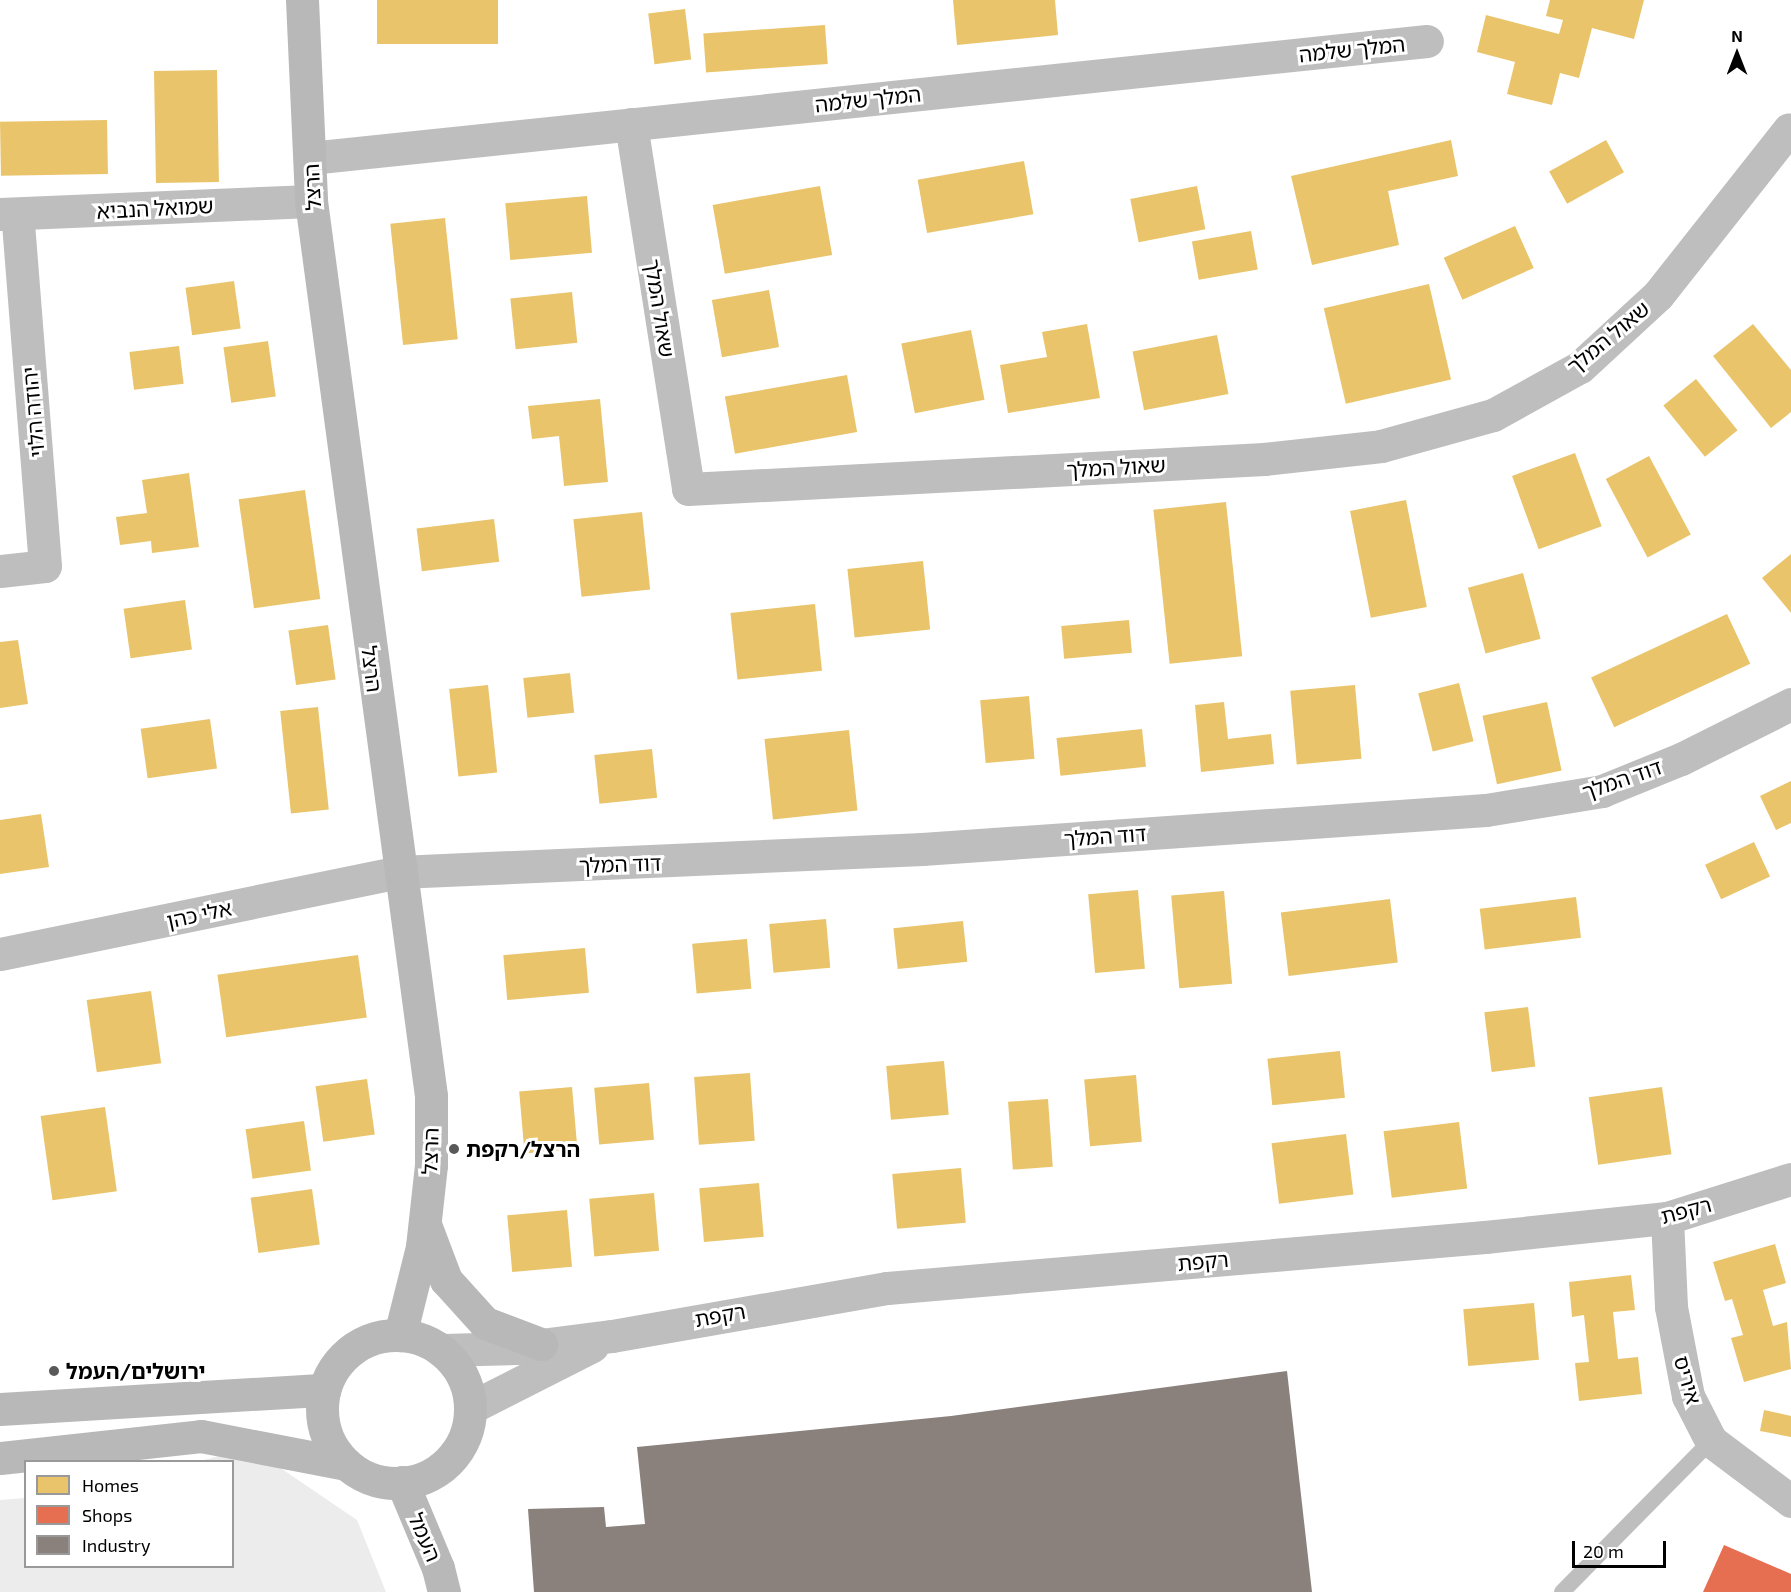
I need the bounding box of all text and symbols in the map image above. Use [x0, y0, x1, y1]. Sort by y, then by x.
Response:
north arrow [1707, 24, 1767, 84]
text: N [1731, 26, 1743, 45]
street label: המלך שלמה [1298, 31, 1406, 67]
street label: המלך שלמה [814, 81, 922, 117]
street label: הרצל [298, 163, 326, 211]
street label: שמואל הנביא [96, 192, 214, 224]
street label: שאול המלך [640, 257, 680, 359]
street label: שאול המלך [1562, 295, 1654, 379]
street label: יהודה הלוי [16, 366, 50, 458]
street label: שאול המלך [1066, 452, 1166, 482]
street label: הרצל [357, 644, 387, 694]
street label: דוד המלך [1579, 754, 1665, 804]
street label: דוד המלך [1063, 821, 1147, 851]
street label: דוד המלך [578, 850, 662, 878]
street label: אלי כהן [164, 895, 234, 933]
street label: הרצל [417, 1127, 443, 1175]
place label: הרצל/רקפת [466, 1136, 580, 1162]
marker: הרצל/רקפת [447, 1142, 461, 1156]
street label: רקפת [1658, 1191, 1714, 1229]
street label: רקפת [1176, 1246, 1230, 1276]
street label: רקפת [693, 1298, 747, 1332]
street label: איריס [1669, 1353, 1707, 1407]
place label: ירושלים/העמל [66, 1358, 205, 1384]
marker: ירושלים/העמל [47, 1364, 61, 1378]
legend [24, 1460, 234, 1568]
text: Homes [82, 1474, 139, 1496]
text: Shops [82, 1504, 132, 1526]
street label: העמל [404, 1509, 446, 1565]
scale bar [1575, 1529, 1670, 1567]
text: Industry [82, 1534, 151, 1556]
text: 20 m [1583, 1540, 1624, 1562]

